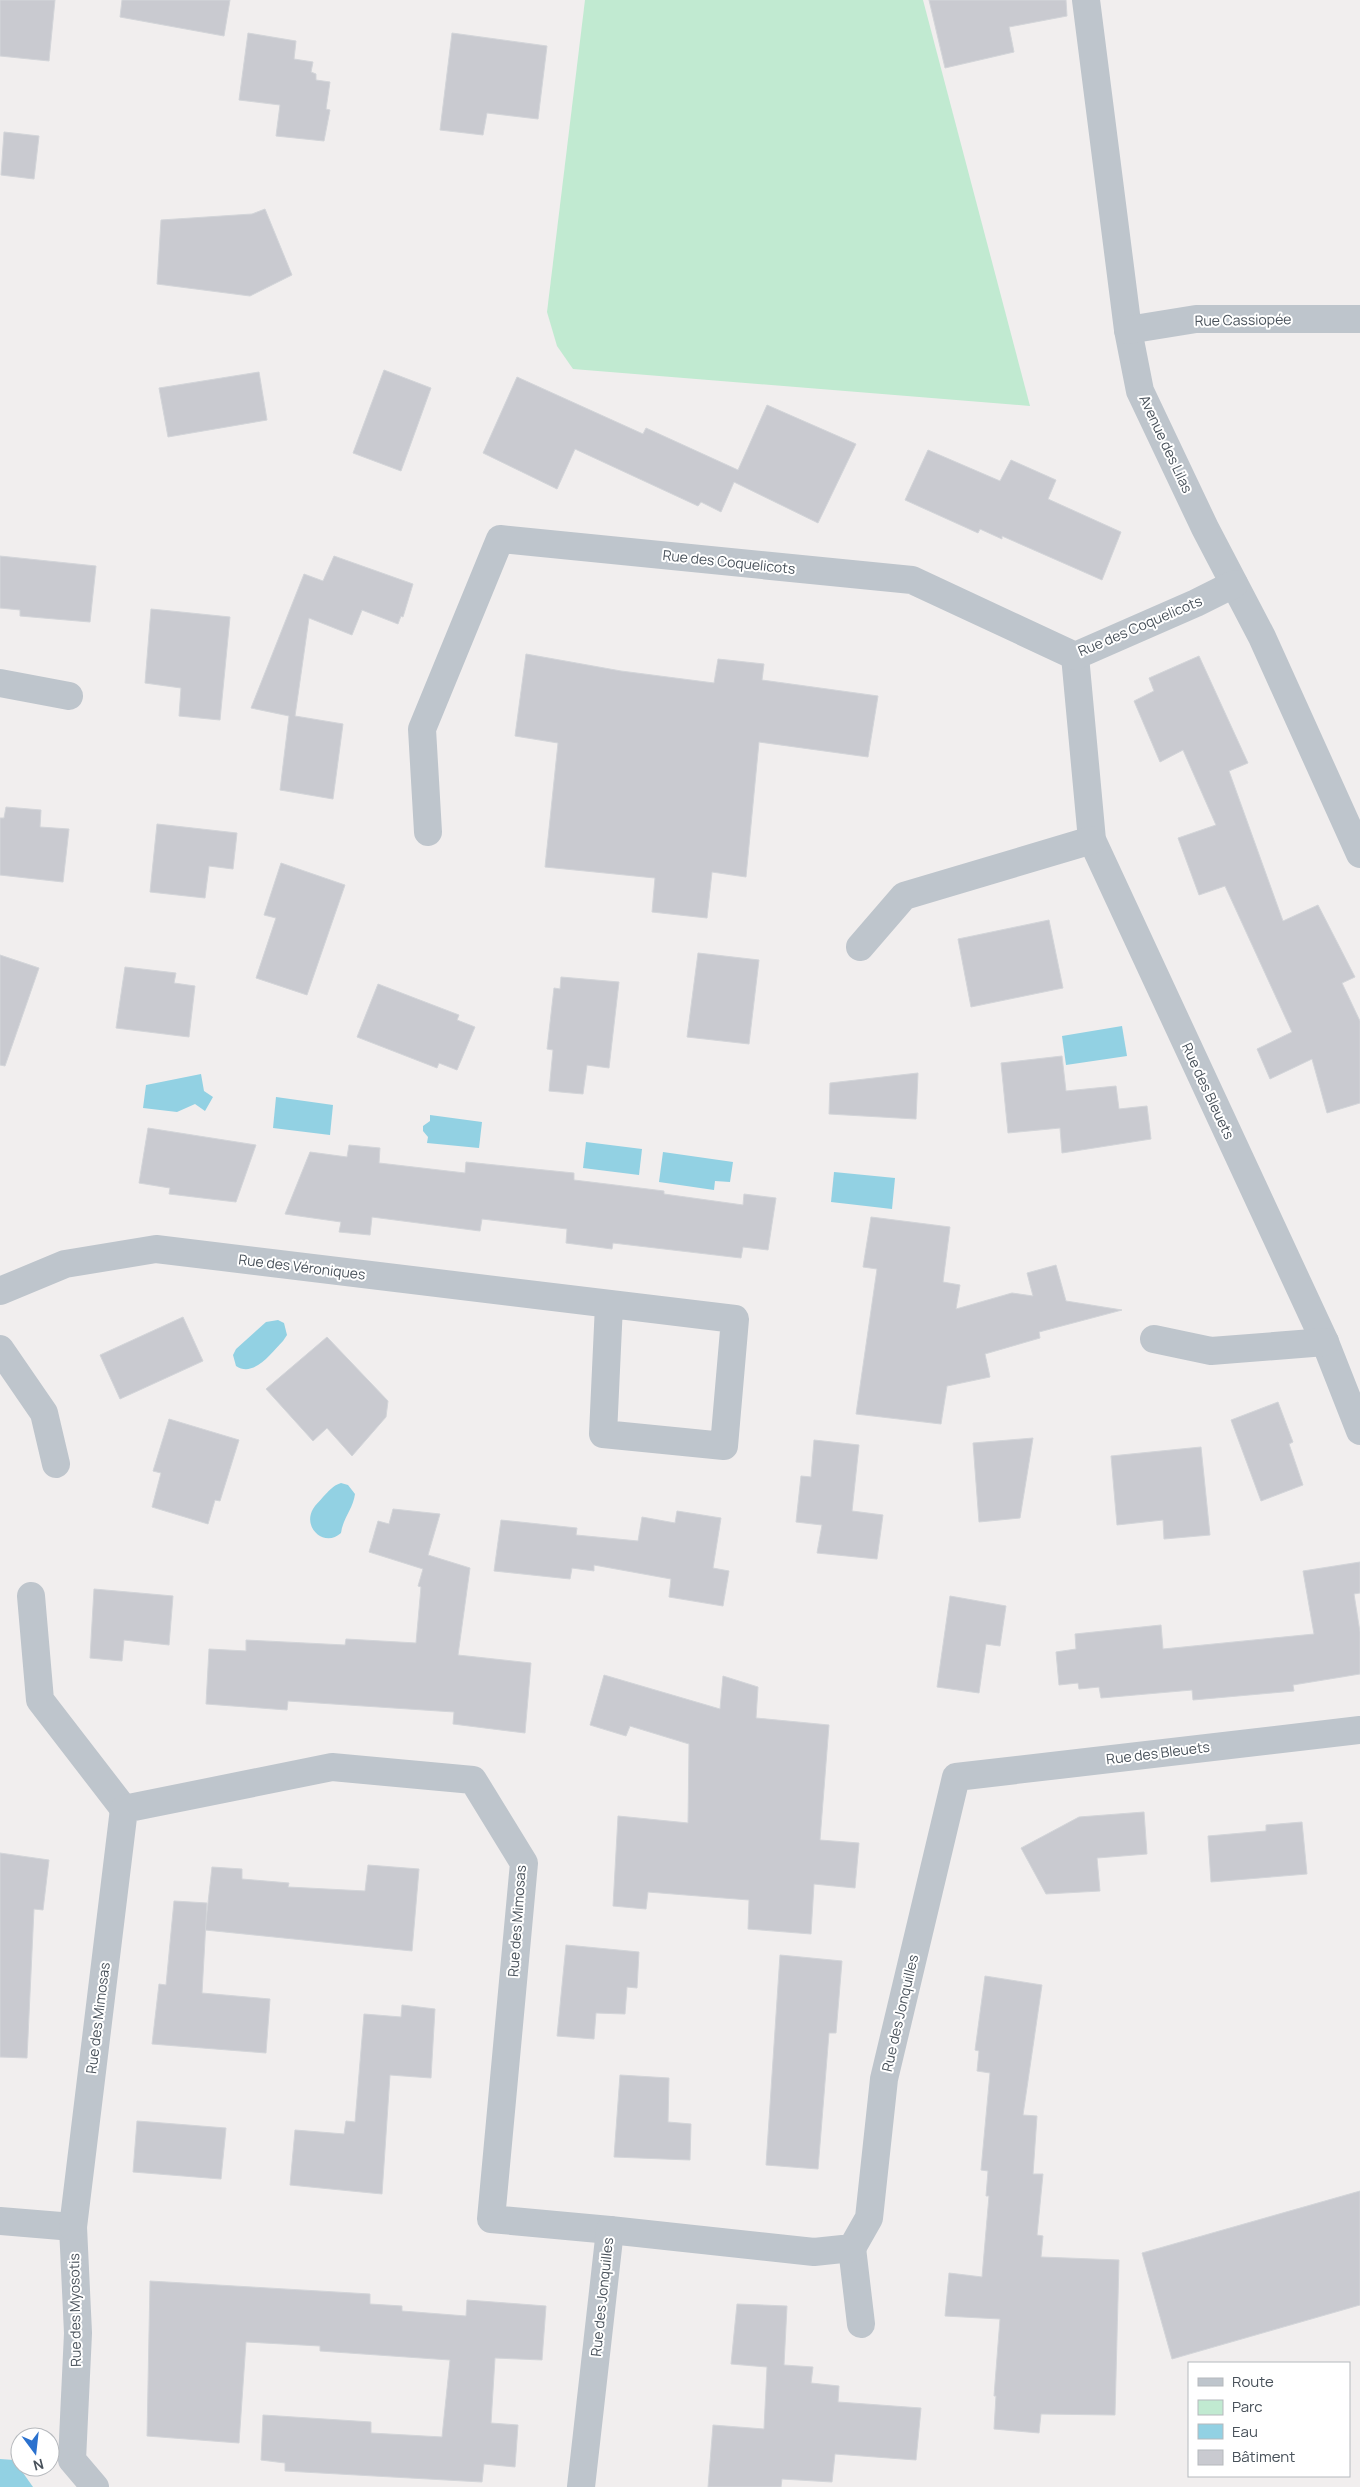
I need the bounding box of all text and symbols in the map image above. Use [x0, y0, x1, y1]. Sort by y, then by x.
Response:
street label: Rue Cassiopée [1194, 309, 1292, 330]
street label: Avenue des Lilas [1135, 392, 1197, 496]
street label: Rue des Coquelicots [662, 545, 796, 578]
street label: Rue des Coquelicots [1075, 591, 1205, 660]
street label: Rue des Bleuets [1178, 1040, 1239, 1142]
street label: Rue des Véroniques [238, 1249, 367, 1284]
street label: Rue des Bleuets [1105, 1737, 1211, 1768]
street label: Rue des Mimosas [503, 1864, 530, 1978]
street label: Rue des Jonquilles [877, 1952, 922, 2073]
street label: Rue des Mimosas [81, 1961, 114, 2075]
street label: Rue des Jonquilles [586, 2236, 617, 2358]
street label: Rue des Myosotis [64, 2253, 85, 2367]
legend [1188, 2362, 1350, 2477]
text: Route [1232, 2371, 1274, 2392]
text: Parc [1232, 2396, 1263, 2417]
text: Eau [1232, 2421, 1258, 2442]
north arrow [10, 2427, 60, 2477]
text: Bâtiment [1232, 2446, 1295, 2467]
text: N [31, 2455, 46, 2476]

